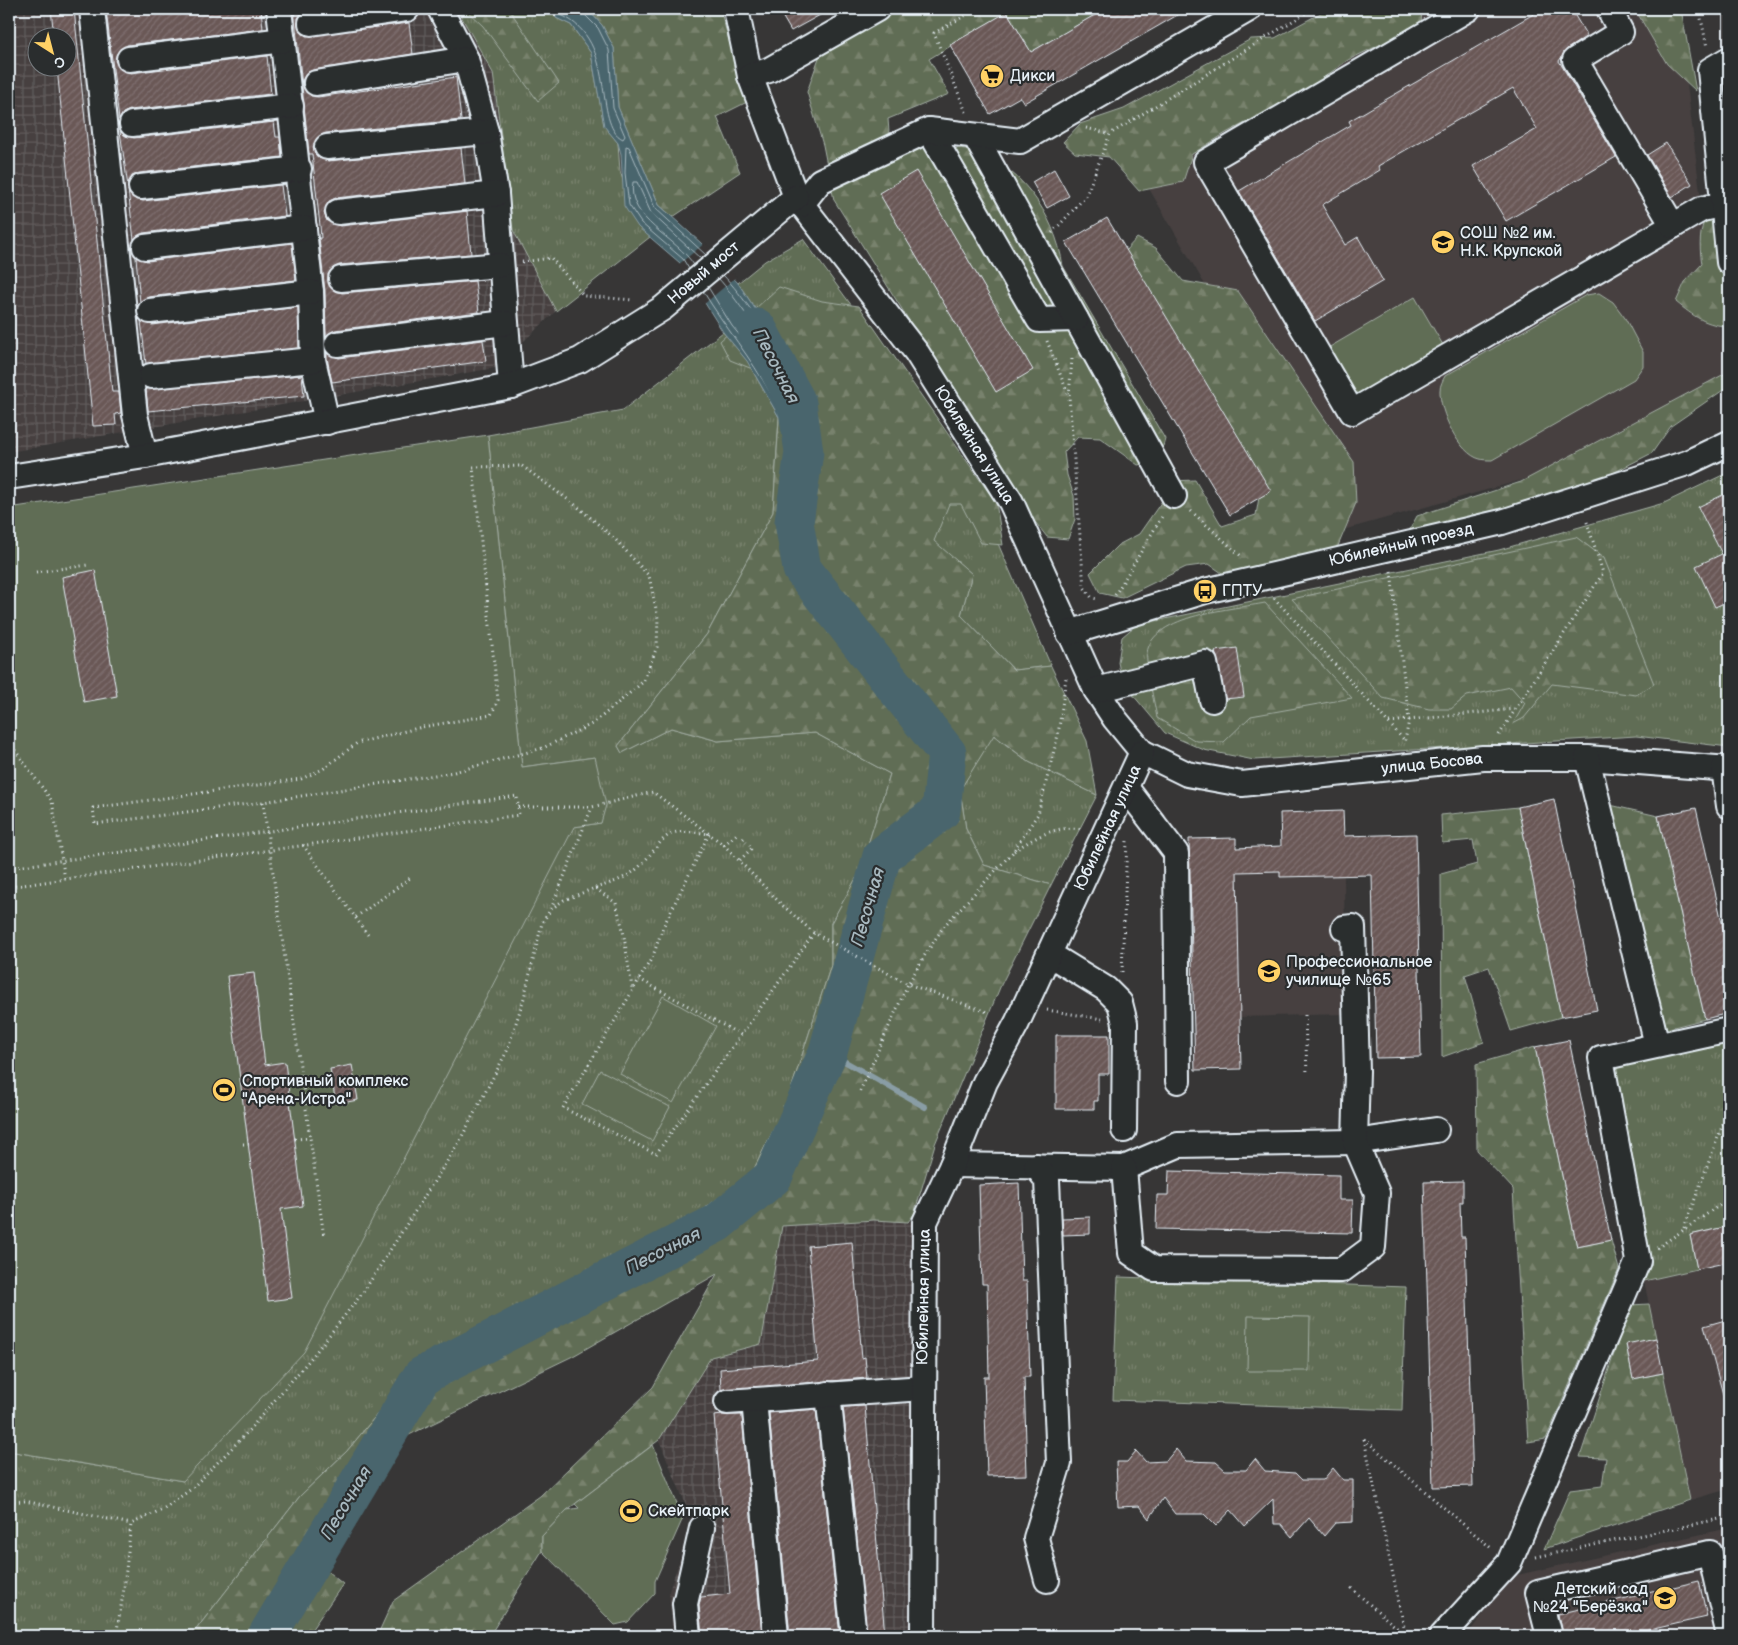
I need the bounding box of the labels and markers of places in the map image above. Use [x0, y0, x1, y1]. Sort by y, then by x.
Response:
supermarket icon: Дикси [979, 63, 1005, 89]
place label: Дикси [1010, 67, 1055, 86]
place label: СОШ №2 им. Н.К. Крупской [1460, 224, 1562, 261]
school or university icon: СОШ №2 им. Н.К. Крупской [1430, 229, 1456, 255]
bus stop icon: ГПТУ [1192, 578, 1218, 604]
place label: ГПТУ [1222, 582, 1263, 601]
place label: Профессиональное училище №65 [1286, 953, 1433, 990]
school or university icon: Профессиональное училище №65 [1256, 958, 1282, 984]
place label: Спортивный комплекс "Арена-Истра" [242, 1072, 409, 1109]
sports icon: Спортивный комплекс "Арена-Истра" [211, 1077, 237, 1103]
sports icon: Скейтпарк [618, 1498, 644, 1524]
place label: Скейтпарк [648, 1502, 730, 1521]
place label: Детский сад №24 "Берёзка" [1532, 1580, 1648, 1617]
school or university icon: Детский сад №24 "Берёзка" [1652, 1585, 1678, 1611]

